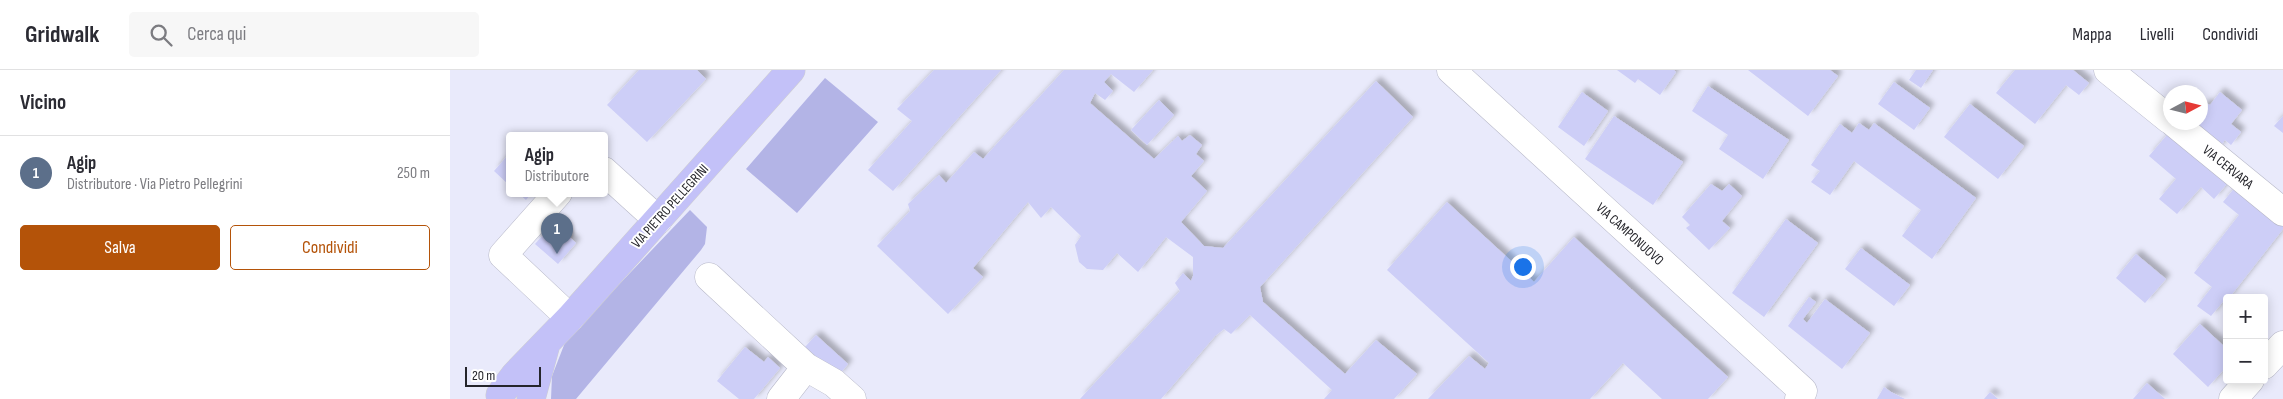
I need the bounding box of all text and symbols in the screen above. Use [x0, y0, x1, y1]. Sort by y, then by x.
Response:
search box [129, 12, 479, 57]
text: Gridwalk [25, 20, 99, 49]
icon: search [147, 21, 175, 49]
text: Cerca qui [187, 23, 246, 46]
text: Mappa [2072, 24, 2112, 45]
text: Livelli [2140, 24, 2174, 45]
text: Condividi [2202, 24, 2258, 45]
north arrow [2163, 85, 2208, 130]
text: Vicino [20, 90, 66, 115]
popup [506, 132, 608, 197]
street label: VIA CERVARA [2199, 141, 2258, 193]
text: Agip [525, 144, 554, 167]
text: Agip [67, 152, 96, 175]
street label: VIA PIETRO PELLEGRINI [628, 161, 712, 251]
text: 1 [33, 164, 39, 183]
text: 250 m [397, 164, 430, 183]
text: Distributore [525, 167, 589, 186]
text: Distributore · Via Pietro Pellegrini [67, 175, 243, 194]
street label: VIA CAMPONUOVO [1593, 199, 1667, 269]
pin: 1 [541, 213, 573, 254]
button: Salva [20, 225, 220, 270]
button: Condividi [230, 225, 430, 270]
your location [1510, 254, 1536, 280]
map controls [2223, 294, 2268, 384]
button: + [2223, 294, 2268, 339]
button: − [2223, 339, 2268, 384]
scale bar [465, 364, 541, 387]
text: 20 m [472, 367, 495, 384]

